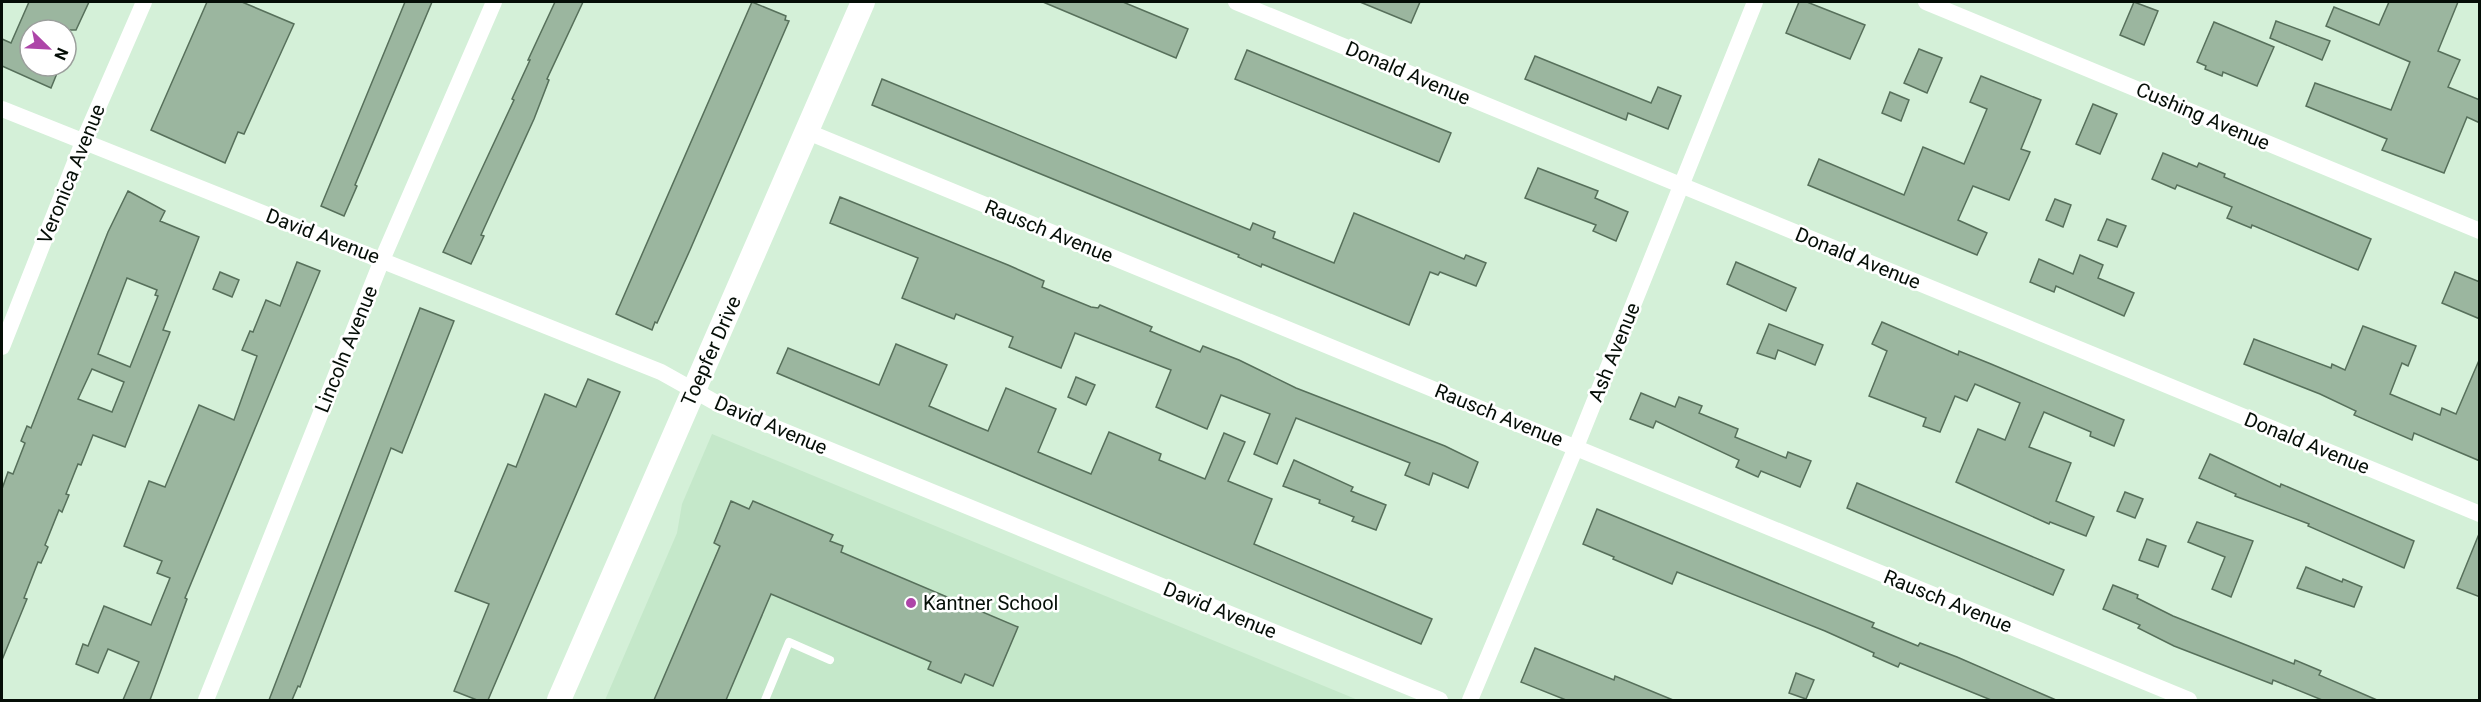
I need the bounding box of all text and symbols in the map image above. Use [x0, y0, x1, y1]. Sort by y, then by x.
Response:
north arrow [18, 18, 78, 78]
street label: Donald Avenue [1342, 36, 1474, 110]
text: N [50, 45, 72, 63]
street label: Cushing Avenue [2133, 77, 2273, 155]
street label: Veronica Avenue [32, 101, 110, 247]
street label: Rausch Avenue [981, 194, 1117, 268]
street label: David Avenue [263, 203, 383, 269]
street label: Donald Avenue [1792, 222, 1924, 294]
street label: Lincoln Avenue [310, 282, 382, 416]
street label: Toepfer Drive [676, 292, 746, 410]
street label: Ash Avenue [1583, 299, 1645, 405]
street label: Rausch Avenue [1431, 378, 1567, 452]
street label: David Avenue [711, 390, 831, 460]
street label: Donald Avenue [2241, 407, 2373, 479]
street label: Rausch Avenue [1880, 564, 2016, 638]
street label: David Avenue [1160, 576, 1280, 644]
place label: Kantner School [923, 591, 1058, 615]
marker: Kantner School [904, 596, 918, 610]

